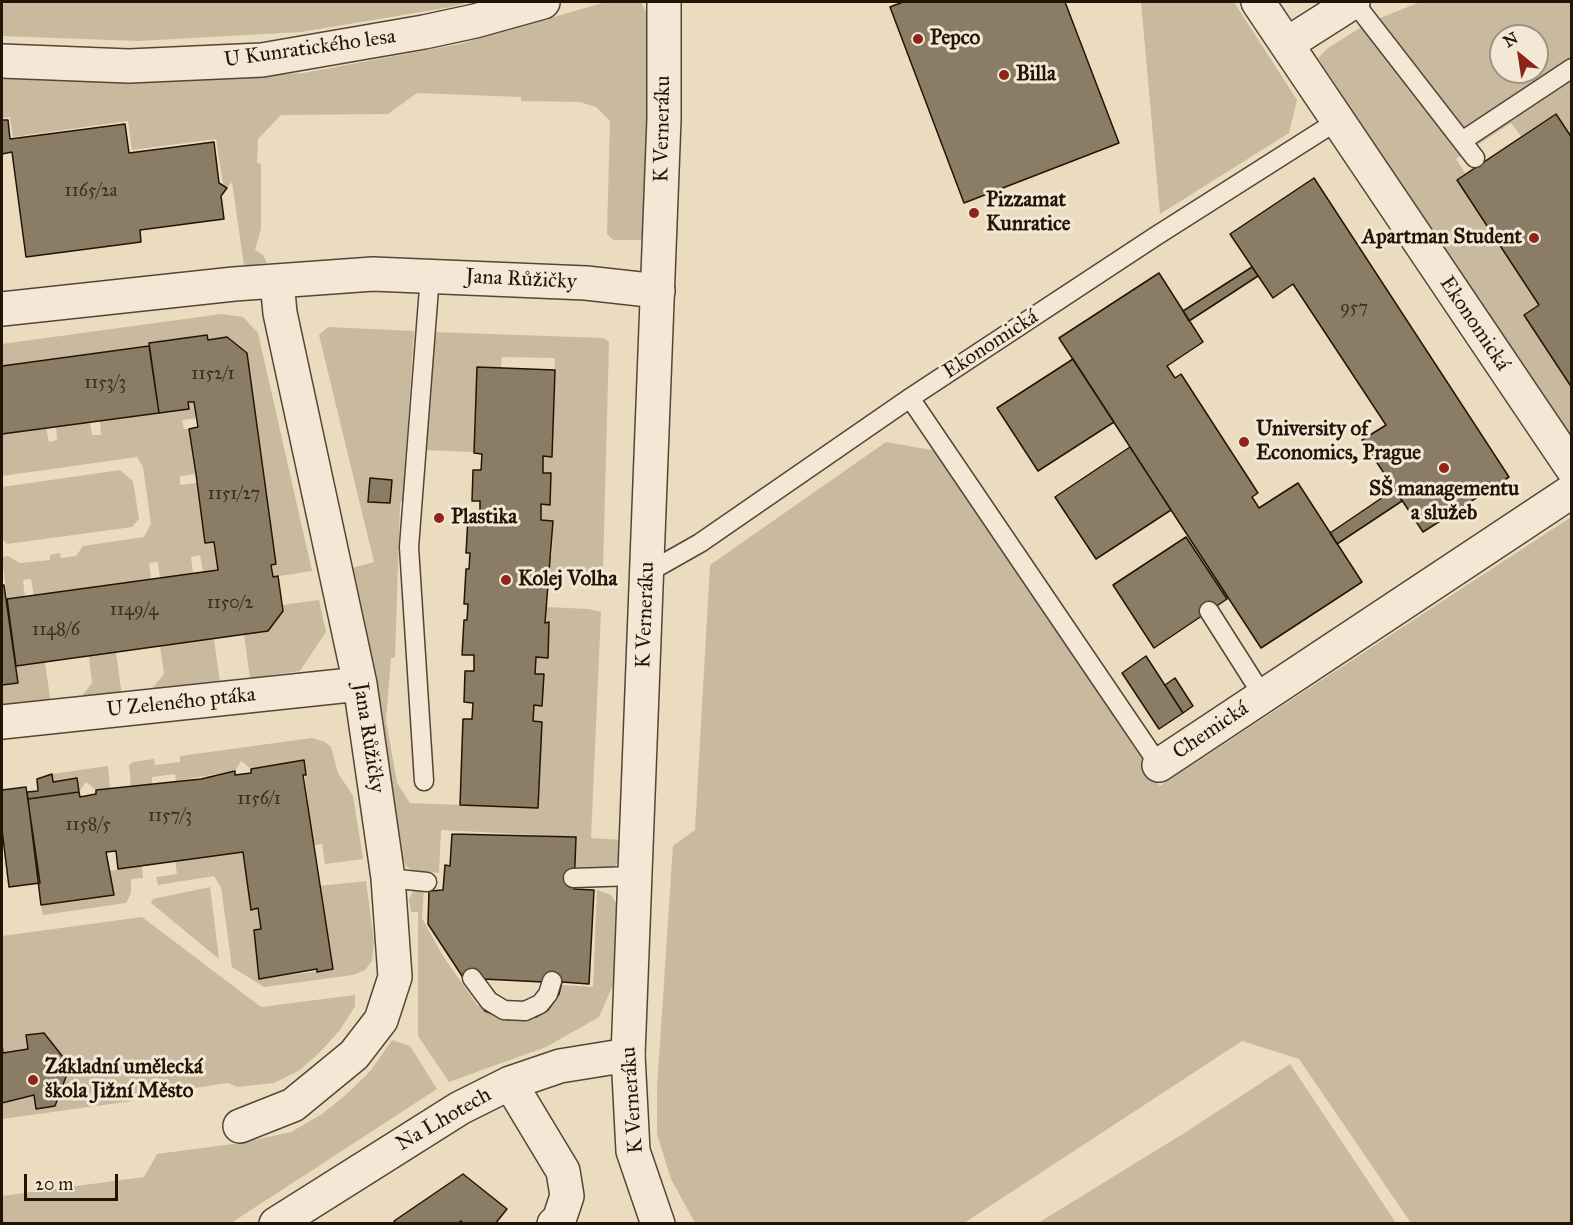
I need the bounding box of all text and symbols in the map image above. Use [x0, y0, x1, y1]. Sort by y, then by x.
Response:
street label: U Kunratického lesa [223, 24, 397, 74]
north arrow [1489, 24, 1549, 84]
place label: Pepco [930, 26, 980, 52]
text: N [1500, 28, 1521, 51]
marker: Pepco [911, 32, 925, 46]
place label: Billa [1016, 62, 1056, 88]
marker: Billa [997, 68, 1011, 82]
street label: K Verneráku [649, 75, 677, 183]
house number: 1165/2a [65, 181, 117, 203]
place label: Pizzamat Kunratice [986, 188, 1071, 238]
marker: Pizzamat Kunratice [967, 206, 981, 220]
place label: Apartman Student [1362, 225, 1522, 251]
marker: Apartman Student [1527, 231, 1541, 245]
street label: Jana Růžičky [465, 265, 577, 295]
street label: Ekonomická [1433, 272, 1515, 376]
house number: 957 [1340, 298, 1368, 320]
street label: Ekonomická [939, 305, 1043, 385]
house number: 1152/1 [191, 364, 235, 386]
house number: 1153/3 [84, 373, 126, 395]
place label: University of Economics, Prague [1256, 417, 1421, 467]
marker: University of Economics, Prague [1237, 435, 1251, 449]
marker: SŠ managementu a služeb [1437, 461, 1451, 475]
place label: SŠ managementu a služeb [1369, 477, 1519, 527]
house number: 1151/27 [208, 484, 260, 506]
place label: Plastika [451, 505, 517, 531]
marker: Plastika [432, 511, 446, 525]
street label: K Verneráku [632, 561, 660, 669]
place label: Kolej Volha [518, 567, 617, 593]
marker: Kolej Volha [499, 573, 513, 587]
house number: 1150/2 [207, 593, 253, 615]
house number: 1149/4 [110, 600, 158, 622]
house number: 1148/6 [32, 620, 80, 642]
street label: Jana Růžičky [347, 681, 389, 795]
street label: U Zeleného ptáka [105, 683, 257, 723]
street label: Chemická [1169, 697, 1253, 765]
house number: 1156/1 [237, 789, 281, 811]
house number: 1157/3 [148, 806, 192, 828]
house number: 1158/5 [65, 815, 111, 837]
street label: K Verneráku [617, 1046, 649, 1154]
place label: Základní umělecká škola Jižní Město [45, 1055, 203, 1105]
marker: Základní umělecká škola Jižní Město [26, 1073, 40, 1087]
street label: Na Lhotech [392, 1083, 496, 1157]
scale bar [27, 1162, 122, 1200]
text: 20 m [35, 1173, 73, 1195]

